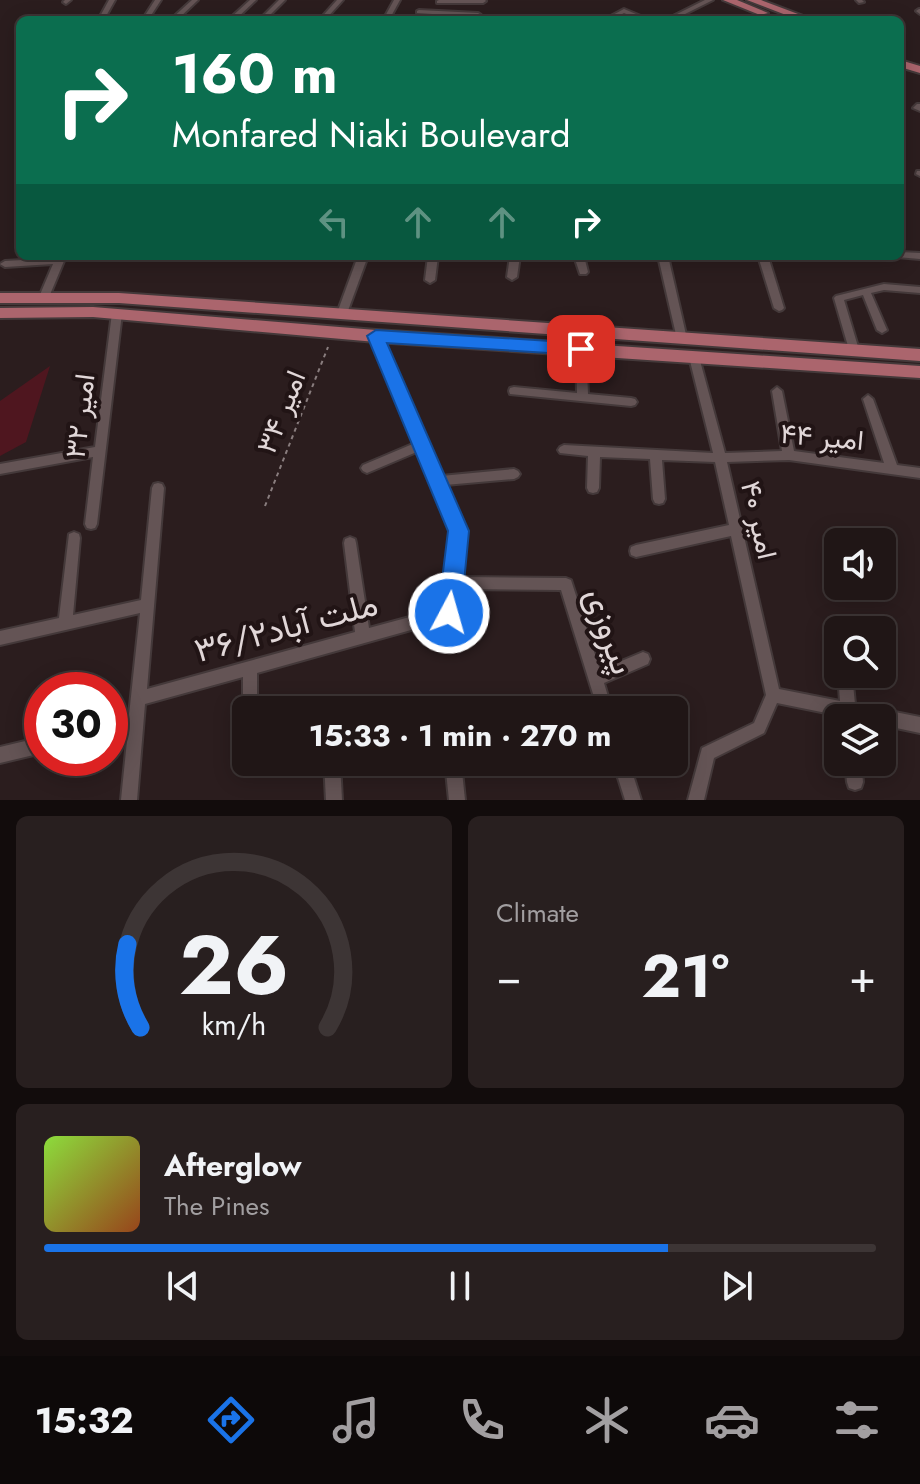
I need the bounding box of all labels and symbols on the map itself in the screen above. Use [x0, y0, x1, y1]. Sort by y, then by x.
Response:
pin [547, 315, 615, 383]
street label: امیر ۳۴ [246, 364, 316, 460]
street label: امیر ۳۲ [54, 371, 106, 461]
street label: امیر ۴۴ [778, 413, 866, 461]
street label: امیر ۴۰ [730, 477, 788, 563]
position arrow [407, 571, 491, 655]
street label: ملت آباد۳۶/۲ [189, 579, 383, 675]
street label: پیروزی [572, 581, 648, 681]
speed limit sign: 30 [24, 672, 128, 776]

